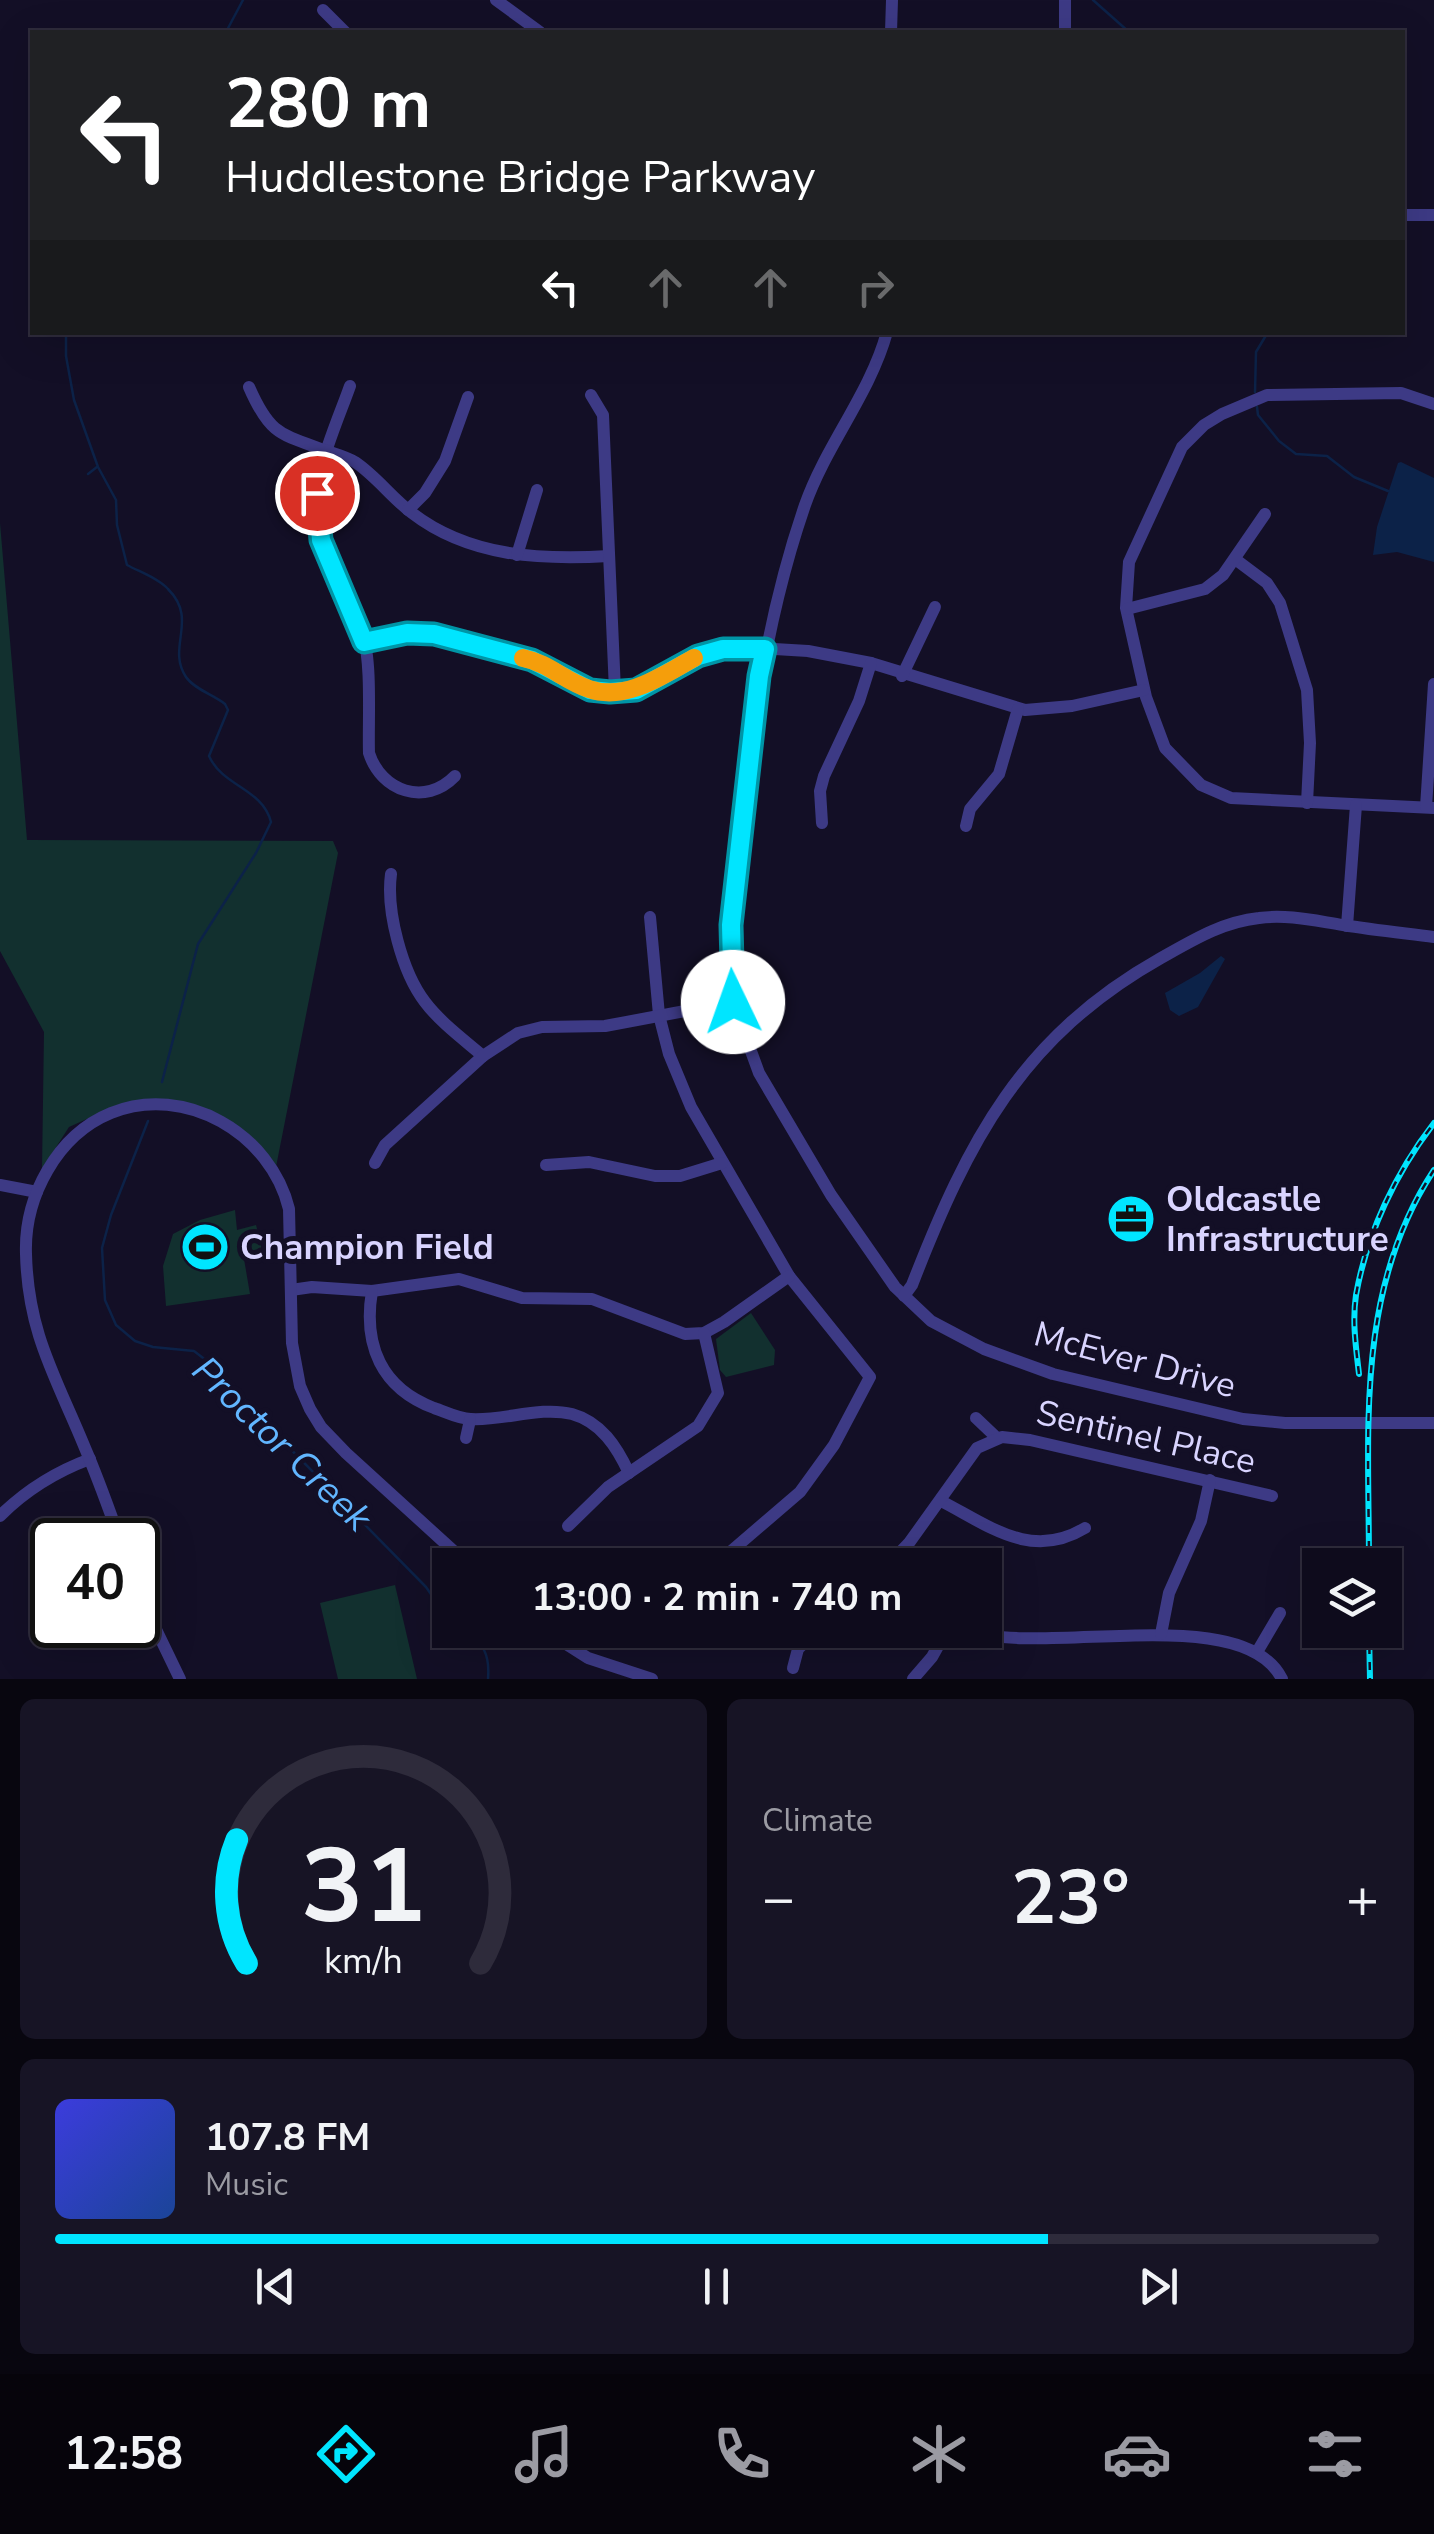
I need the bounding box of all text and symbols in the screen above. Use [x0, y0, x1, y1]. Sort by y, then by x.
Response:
text: 280 m [225, 56, 431, 152]
icon: left [60, 70, 190, 200]
text: Huddlestone Bridge Parkway [225, 147, 815, 208]
icon: left [533, 260, 588, 315]
icon: ahead [638, 260, 693, 315]
icon: ahead [743, 260, 798, 315]
icon: right [848, 260, 903, 315]
pin [275, 451, 360, 536]
icon: arrive [290, 466, 345, 521]
position arrow [681, 950, 785, 1054]
place label: Oldcastle Infrastructure [1166, 1176, 1389, 1263]
office icon: Oldcastle Infrastructure [1105, 1193, 1157, 1245]
sports icon: Champion Field [179, 1221, 231, 1273]
place label: Champion Field [240, 1224, 494, 1271]
street label: McEver Drive [1029, 1310, 1241, 1410]
water label: Proctor Creek [181, 1345, 384, 1544]
street label: Sentinel Place [1032, 1389, 1260, 1485]
speed limit sign: 40 [30, 1518, 160, 1648]
map controls [1302, 1548, 1402, 1648]
button: layers [1302, 1548, 1402, 1648]
text: 13:00 · 2 min · 740 m [532, 1572, 902, 1623]
text: Climate [762, 1799, 873, 1842]
text: 31 [301, 1816, 426, 1958]
text: 23° [1011, 1847, 1130, 1949]
text: − [762, 1861, 795, 1936]
text: + [1346, 1861, 1379, 1936]
text: km/h [324, 1937, 403, 1986]
text: 107.8 FM [205, 2112, 370, 2163]
text: Music [205, 2163, 288, 2206]
icon: previous [248, 2259, 303, 2314]
icon: pause [689, 2259, 744, 2314]
icon: next [1131, 2259, 1186, 2314]
icon: directions [311, 2419, 381, 2489]
icon: music [509, 2419, 579, 2489]
icon: phone [707, 2419, 777, 2489]
icon: climate [904, 2419, 974, 2489]
icon: car [1102, 2419, 1172, 2489]
icon: filters [1300, 2419, 1370, 2489]
text: 12:58 [64, 2424, 183, 2485]

